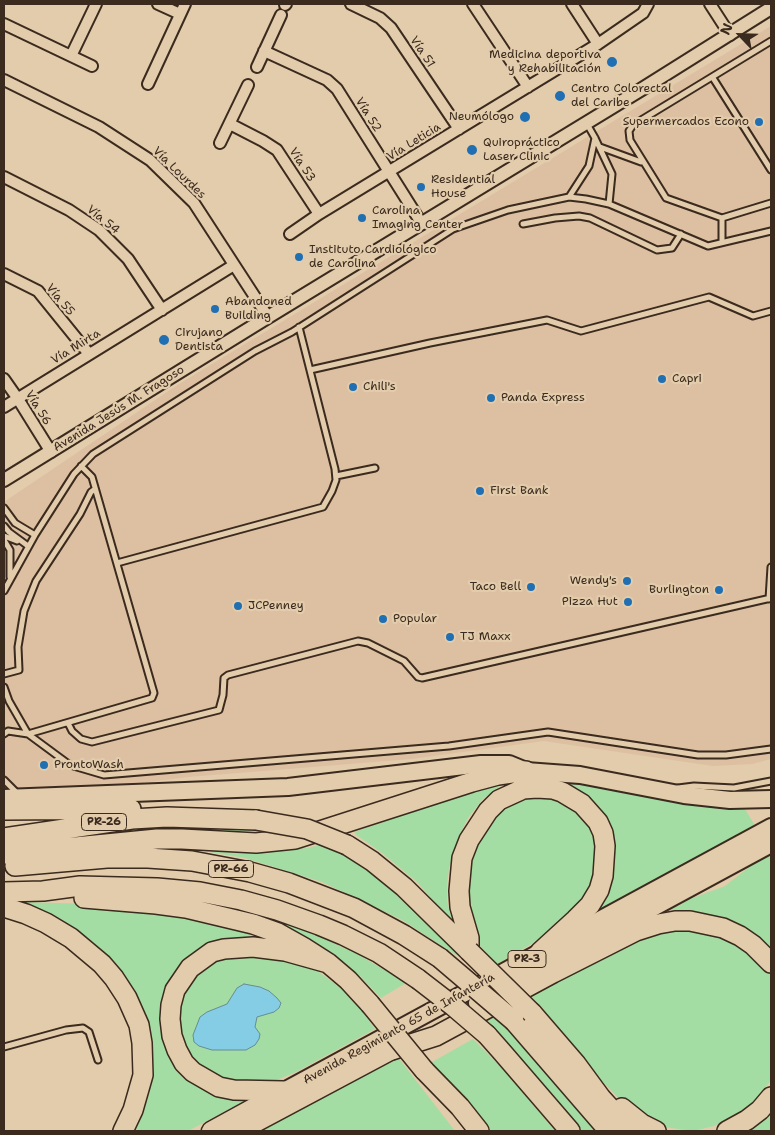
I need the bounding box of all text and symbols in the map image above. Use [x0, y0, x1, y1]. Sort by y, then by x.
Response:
north arrow [715, 10, 765, 60]
text: N [716, 20, 737, 38]
street label: Vía 51 [406, 34, 438, 70]
place label: Medicina deportiva y Rehabilitación [489, 48, 601, 76]
marker: Medicina deportiva y Rehabilitación [605, 55, 619, 69]
place label: Centro Colorectal del Caribe [571, 82, 672, 110]
marker: Centro Colorectal del Caribe [553, 89, 567, 103]
street label: Vía 52 [352, 95, 384, 135]
place label: Neumólogo [449, 110, 514, 124]
marker: Neumólogo [518, 110, 532, 124]
place label: Supermercados Econo [623, 115, 749, 129]
marker: Supermercados Econo [753, 116, 765, 128]
street label: Vía Leticia [385, 120, 443, 164]
place label: Quiropráctico Laser Clinic [483, 136, 560, 164]
marker: Quiropráctico Laser Clinic [465, 143, 479, 157]
street label: Vía Lourdes [149, 144, 209, 202]
street label: Vía 53 [286, 145, 318, 185]
place label: Residential House [431, 173, 495, 201]
marker: Residential House [415, 181, 427, 193]
street label: Vía 54 [84, 202, 122, 238]
place label: Carolina Imaging Center [372, 204, 463, 232]
marker: Carolina Imaging Center [356, 212, 368, 224]
place label: Instituto Cardiológico de Carolina [309, 243, 436, 271]
marker: Instituto Cardiológico de Carolina [293, 251, 305, 263]
street label: Vía 55 [43, 281, 77, 319]
place label: Abandoned Building [225, 295, 292, 323]
marker: Abandoned Building [209, 303, 221, 315]
street label: Vía Mirta [49, 326, 103, 368]
place label: Cirujano Dentista [175, 326, 223, 354]
marker: Cirujano Dentista [157, 333, 171, 347]
street label: Avenida Jesús M. Fragoso [51, 363, 187, 455]
place label: Capri [672, 372, 702, 386]
marker: Capri [656, 373, 668, 385]
place label: Chili's [363, 380, 396, 394]
marker: Chili's [347, 381, 359, 393]
street label: Vía 56 [22, 388, 54, 428]
place label: Panda Express [501, 391, 585, 405]
marker: Panda Express [485, 392, 497, 404]
place label: First Bank [490, 484, 549, 498]
marker: First Bank [474, 485, 486, 497]
place label: Wendy's [570, 574, 617, 588]
marker: Wendy's [621, 575, 633, 587]
place label: Taco Bell [470, 580, 521, 594]
marker: Taco Bell [525, 581, 537, 593]
place label: Burlington [649, 583, 709, 597]
marker: Burlington [713, 584, 725, 596]
place label: Pizza Hut [562, 595, 618, 609]
marker: Pizza Hut [622, 596, 634, 608]
place label: JCPenney [248, 599, 304, 613]
marker: JCPenney [232, 600, 244, 612]
place label: Popular [393, 612, 437, 626]
marker: Popular [377, 613, 389, 625]
place label: TJ Maxx [460, 630, 511, 644]
marker: TJ Maxx [444, 631, 456, 643]
place label: ProntoWash [54, 758, 124, 772]
marker: ProntoWash [38, 759, 50, 771]
road number: PR-26 [82, 814, 126, 830]
road number: PR-66 [208, 861, 254, 878]
road number: PR-3 [508, 951, 546, 968]
street label: Avenida Regimiento 65 de Infantería [301, 970, 497, 1088]

